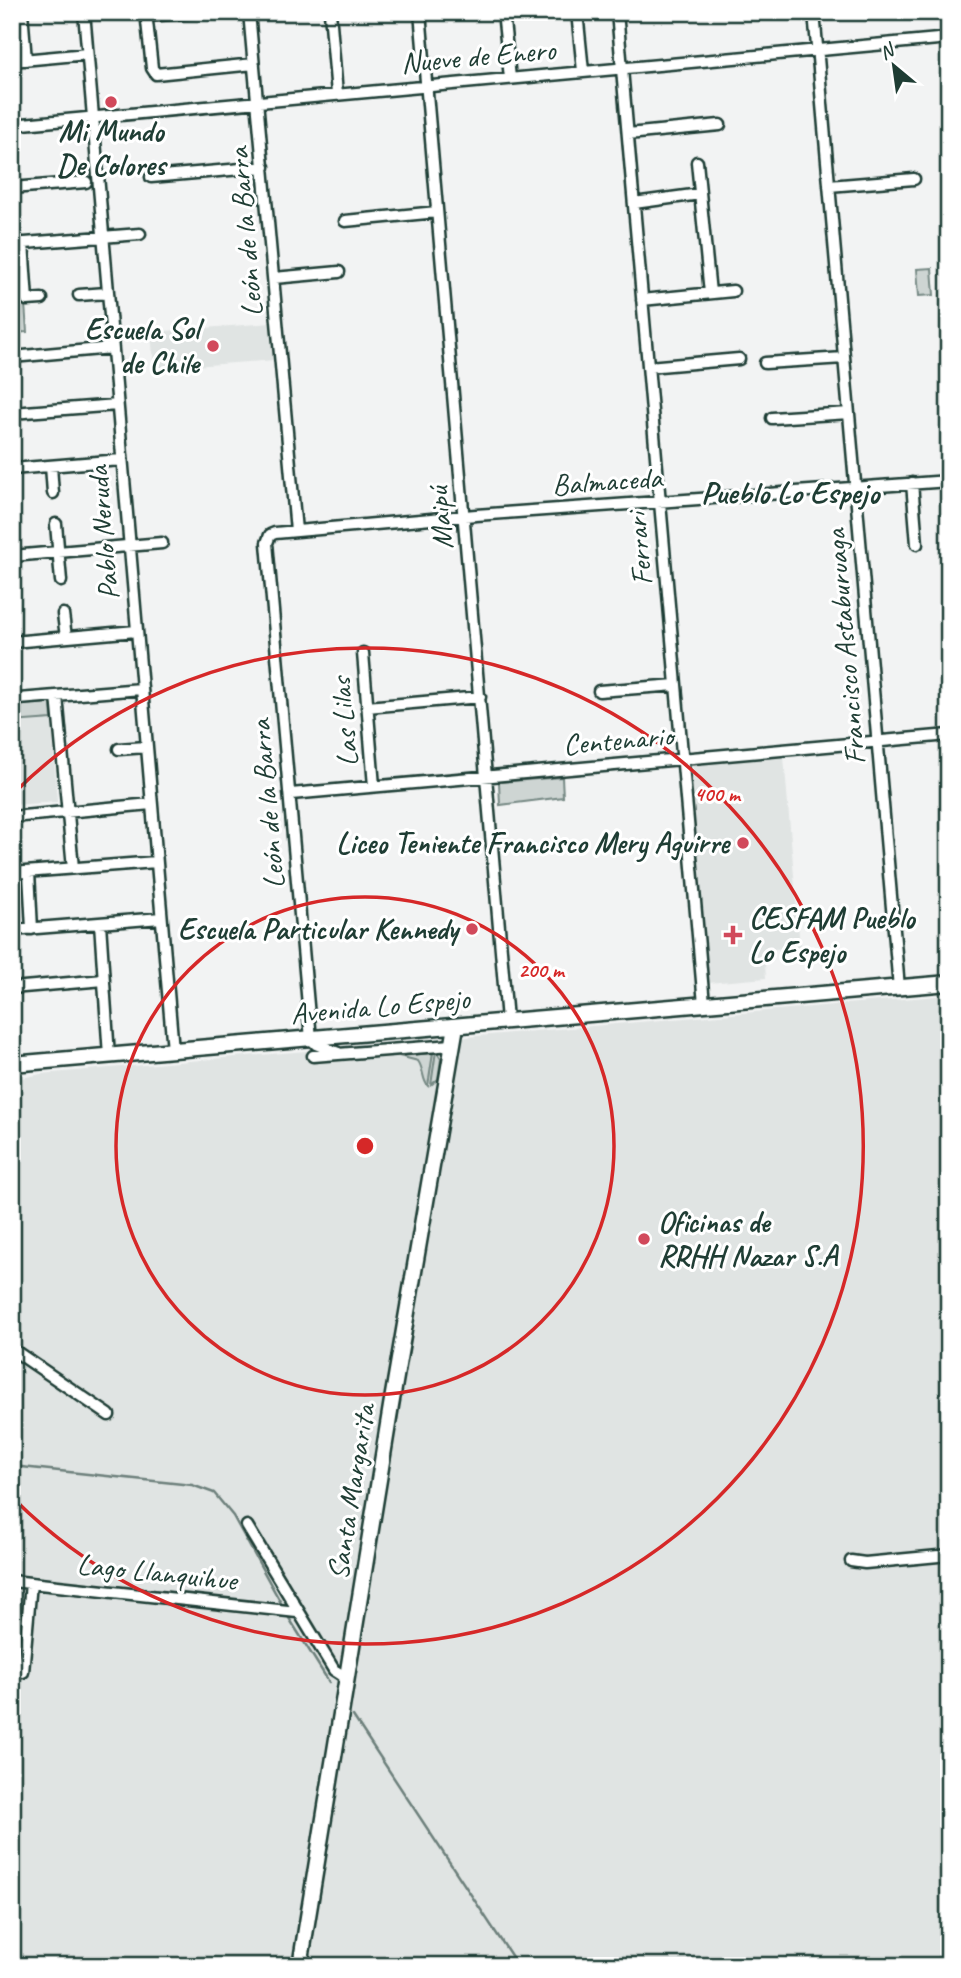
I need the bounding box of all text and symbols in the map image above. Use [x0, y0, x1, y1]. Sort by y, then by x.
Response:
street label: Nueve de Enero [399, 30, 558, 82]
north arrow [860, 32, 930, 102]
text: N [875, 37, 900, 65]
marker: Mi Mundo De Colores [103, 94, 119, 110]
place label: Mi Mundo De Colores [57, 112, 169, 184]
street label: León de la Barra [219, 144, 271, 318]
place label: Escuela Sol de Chile [85, 310, 205, 382]
marker: Escuela Sol de Chile [205, 338, 221, 354]
street label: Balmaceda [551, 458, 665, 504]
street label: Pablo Neruda [78, 463, 128, 602]
district label: Pueblo Lo Espejo [701, 472, 882, 513]
street label: Maipú [418, 482, 462, 551]
street label: Ferrari [617, 508, 661, 587]
street label: Francisco Astaburuaga [816, 526, 874, 766]
street label: Las Lilas [321, 673, 367, 768]
street label: León de la Barra [241, 716, 293, 890]
street label: Centenario [562, 716, 678, 764]
text: 400 m [694, 781, 742, 807]
place label: Liceo Teniente Francisco Mery Aguirre [336, 824, 731, 863]
marker: Liceo Teniente Francisco Mery Aguirre [735, 835, 751, 851]
place label: CESFAM Pueblo Lo Espejo [749, 899, 917, 971]
place label: Escuela Particular Kennedy [178, 910, 461, 948]
marker: Escuela Particular Kennedy [464, 921, 480, 937]
marker: CESFAM Pueblo Lo Espejo [723, 925, 743, 945]
text: 200 m [518, 957, 566, 983]
street label: Avenida Lo Espejo [289, 979, 473, 1033]
centre of rings [353, 1134, 377, 1158]
place label: Oficinas de RRHH Nazar S.A [658, 1203, 840, 1275]
marker: Oficinas de RRHH Nazar S.A [636, 1231, 652, 1247]
street label: Santa Margarita [318, 1399, 384, 1582]
street label: Lago Llanquihue [75, 1545, 241, 1600]

